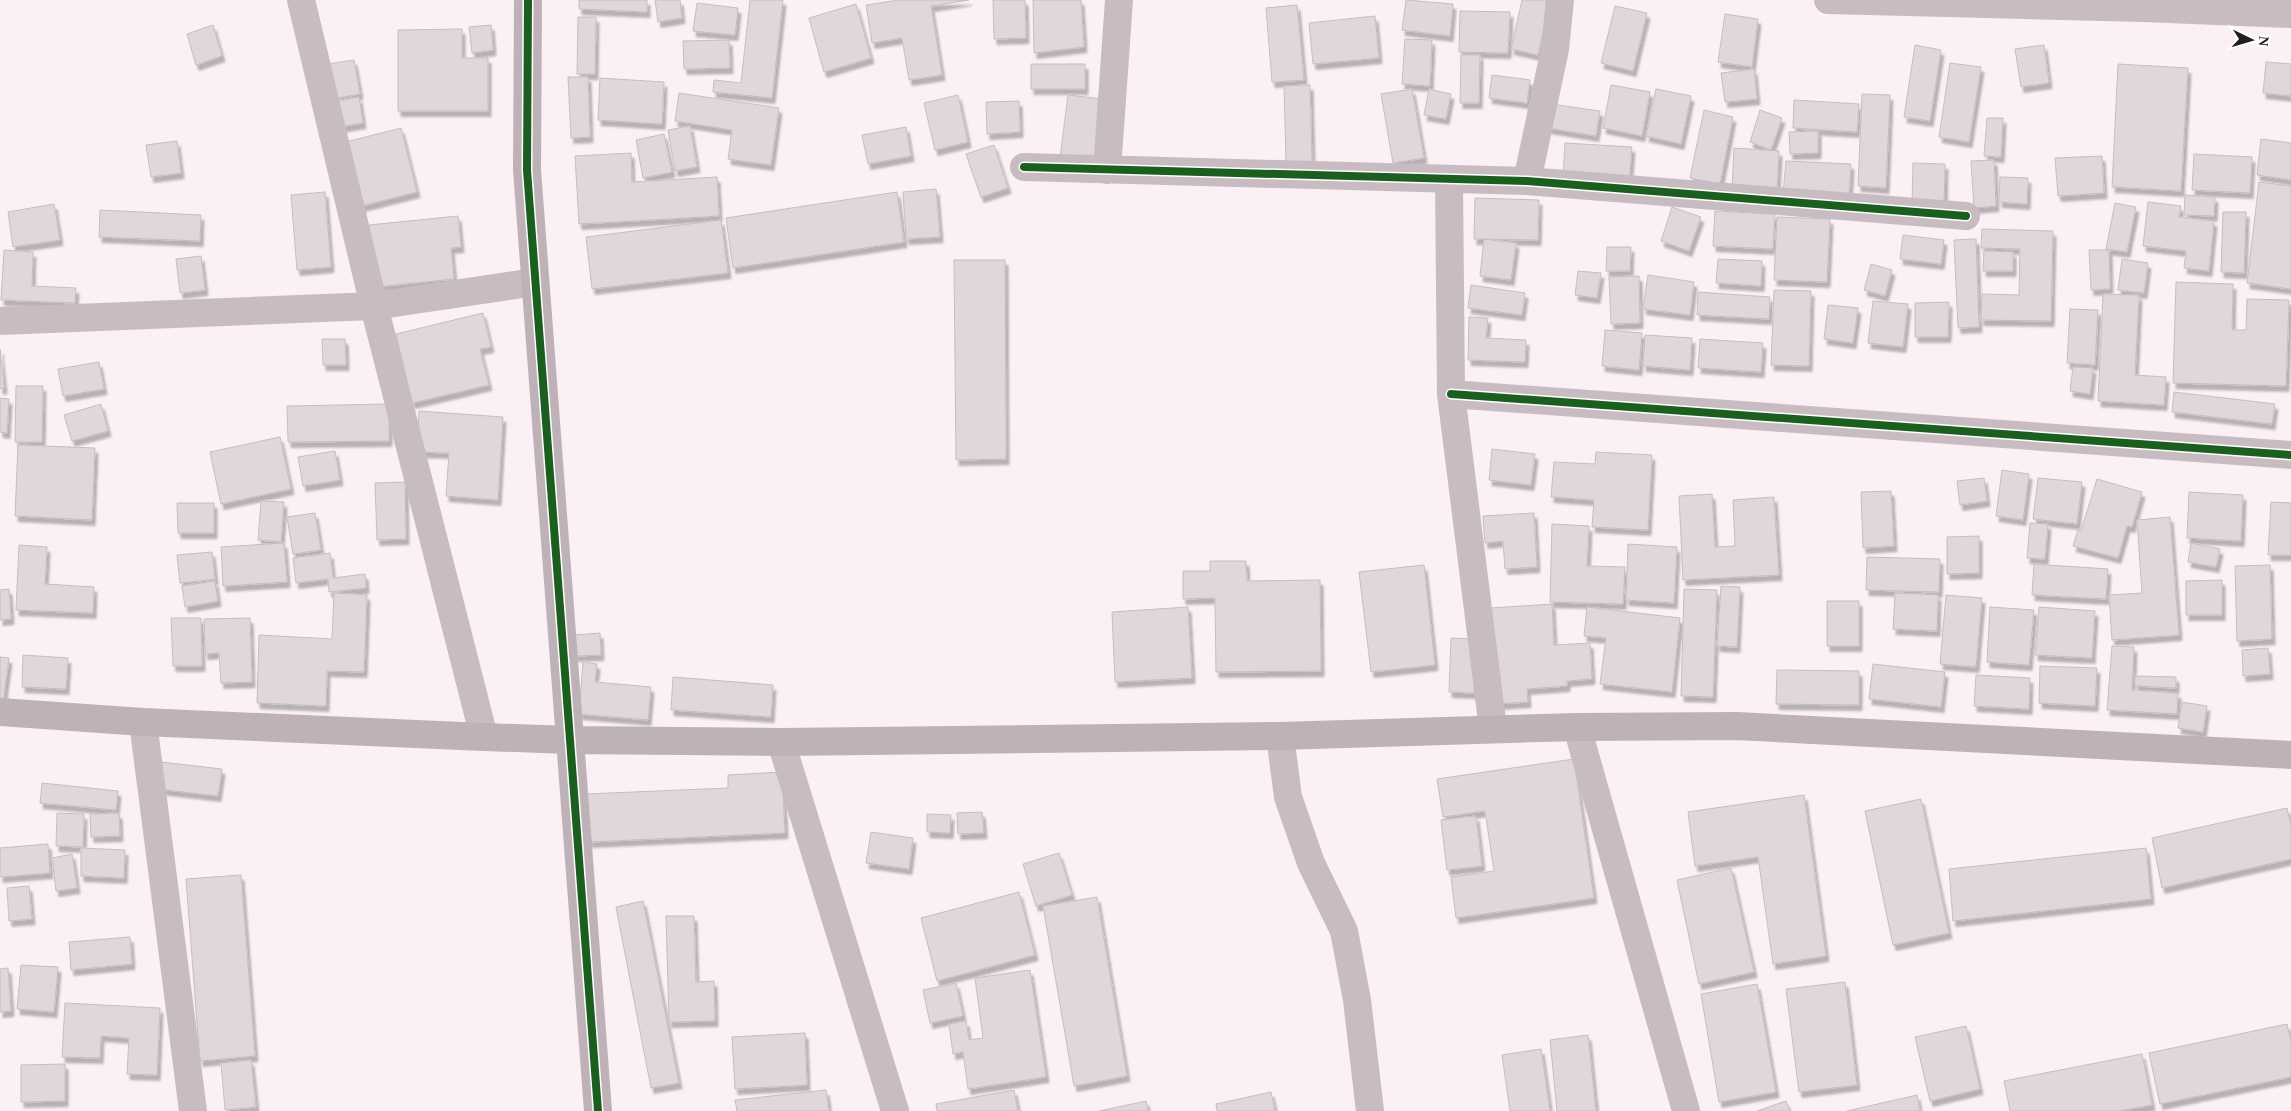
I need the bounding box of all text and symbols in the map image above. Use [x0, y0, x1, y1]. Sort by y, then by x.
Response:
north arrow [2226, 15, 2276, 65]
text: N [2256, 35, 2271, 47]

